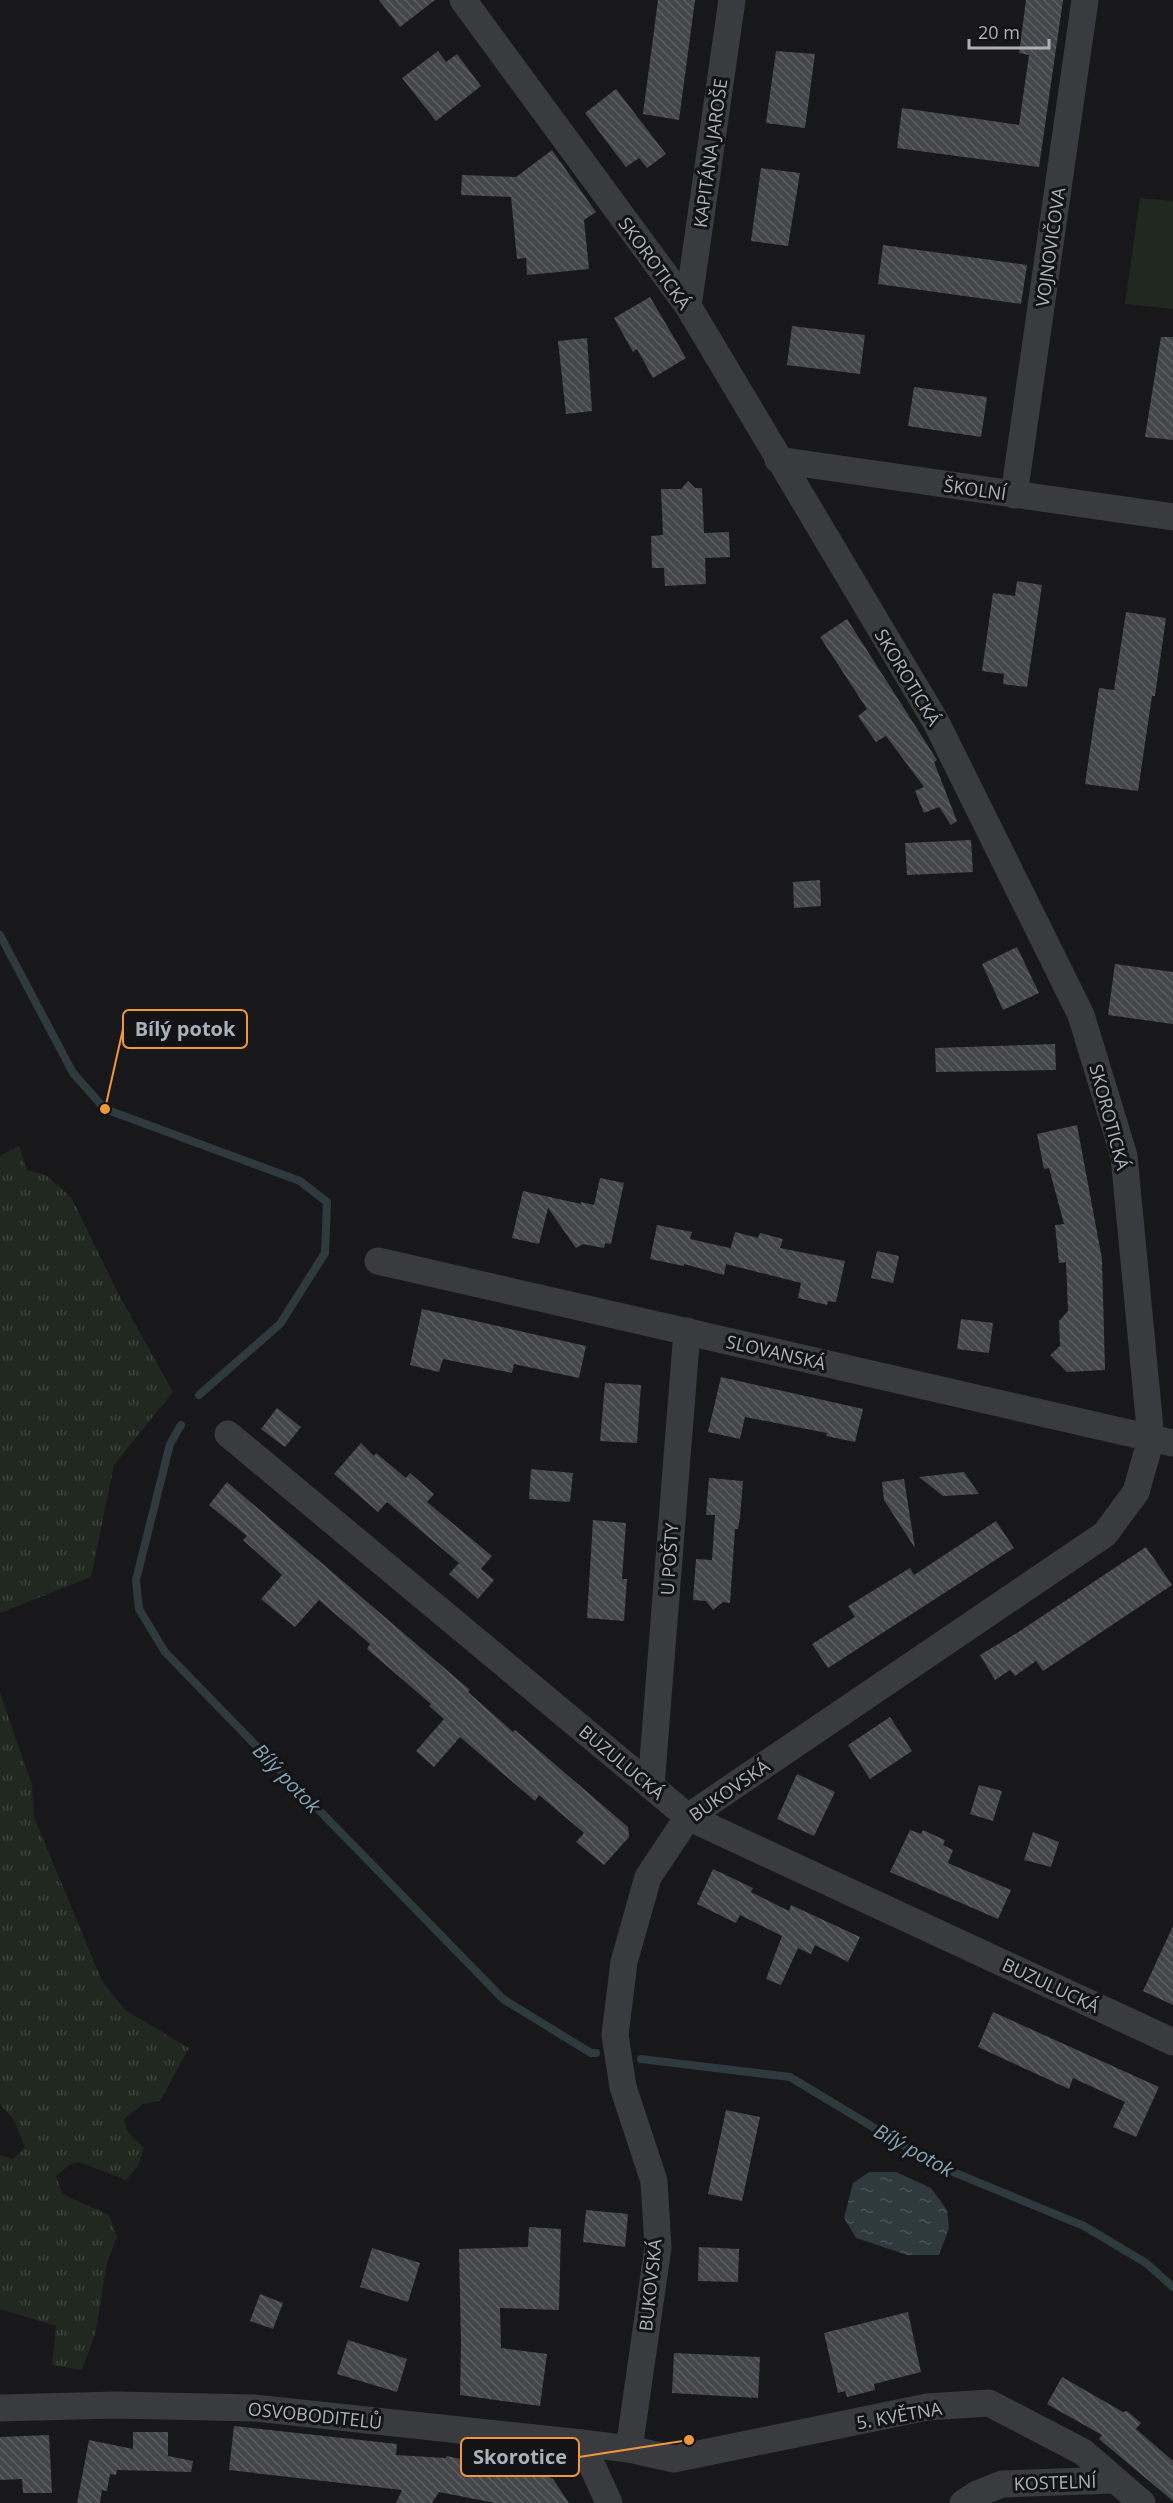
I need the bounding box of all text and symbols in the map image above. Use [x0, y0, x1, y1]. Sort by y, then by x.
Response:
scale bar [969, 12, 1048, 50]
text: 20 m [978, 20, 1020, 44]
street label: KAPITÁNA JAROŠE [688, 77, 732, 229]
street label: VOJNOVIČOVA [1030, 185, 1070, 308]
street label: SKOROTICKÁ [613, 212, 697, 315]
street label: ŠKOLNÍ [942, 473, 1009, 505]
street label: SKOROTICKÁ [870, 624, 947, 730]
callout: Bílý potok [123, 1010, 247, 1048]
text: Bílý potok [135, 1015, 236, 1042]
street label: SKOROTICKÁ [1084, 1061, 1136, 1173]
street label: SLOVANSKÁ [724, 1329, 829, 1375]
street label: U POŠTY [655, 1521, 684, 1596]
street label: BUZULUCKÁ [574, 1719, 670, 1805]
water label: Bílý potok [247, 1737, 328, 1820]
street label: BUKOVSKÁ [684, 1753, 774, 1826]
street label: BUZULUCKÁ [999, 1952, 1104, 2018]
water label: Bílý potok [869, 2117, 960, 2183]
street label: BUKOVSKÁ [633, 2237, 667, 2332]
street label: OSVOBODITELŮ [247, 2396, 383, 2434]
street label: 5. KVĚTNA [854, 2396, 944, 2434]
callout: Skorotice [461, 2438, 579, 2476]
text: Skorotice [473, 2443, 567, 2470]
street label: KOSTELNÍ [1013, 2469, 1098, 2495]

